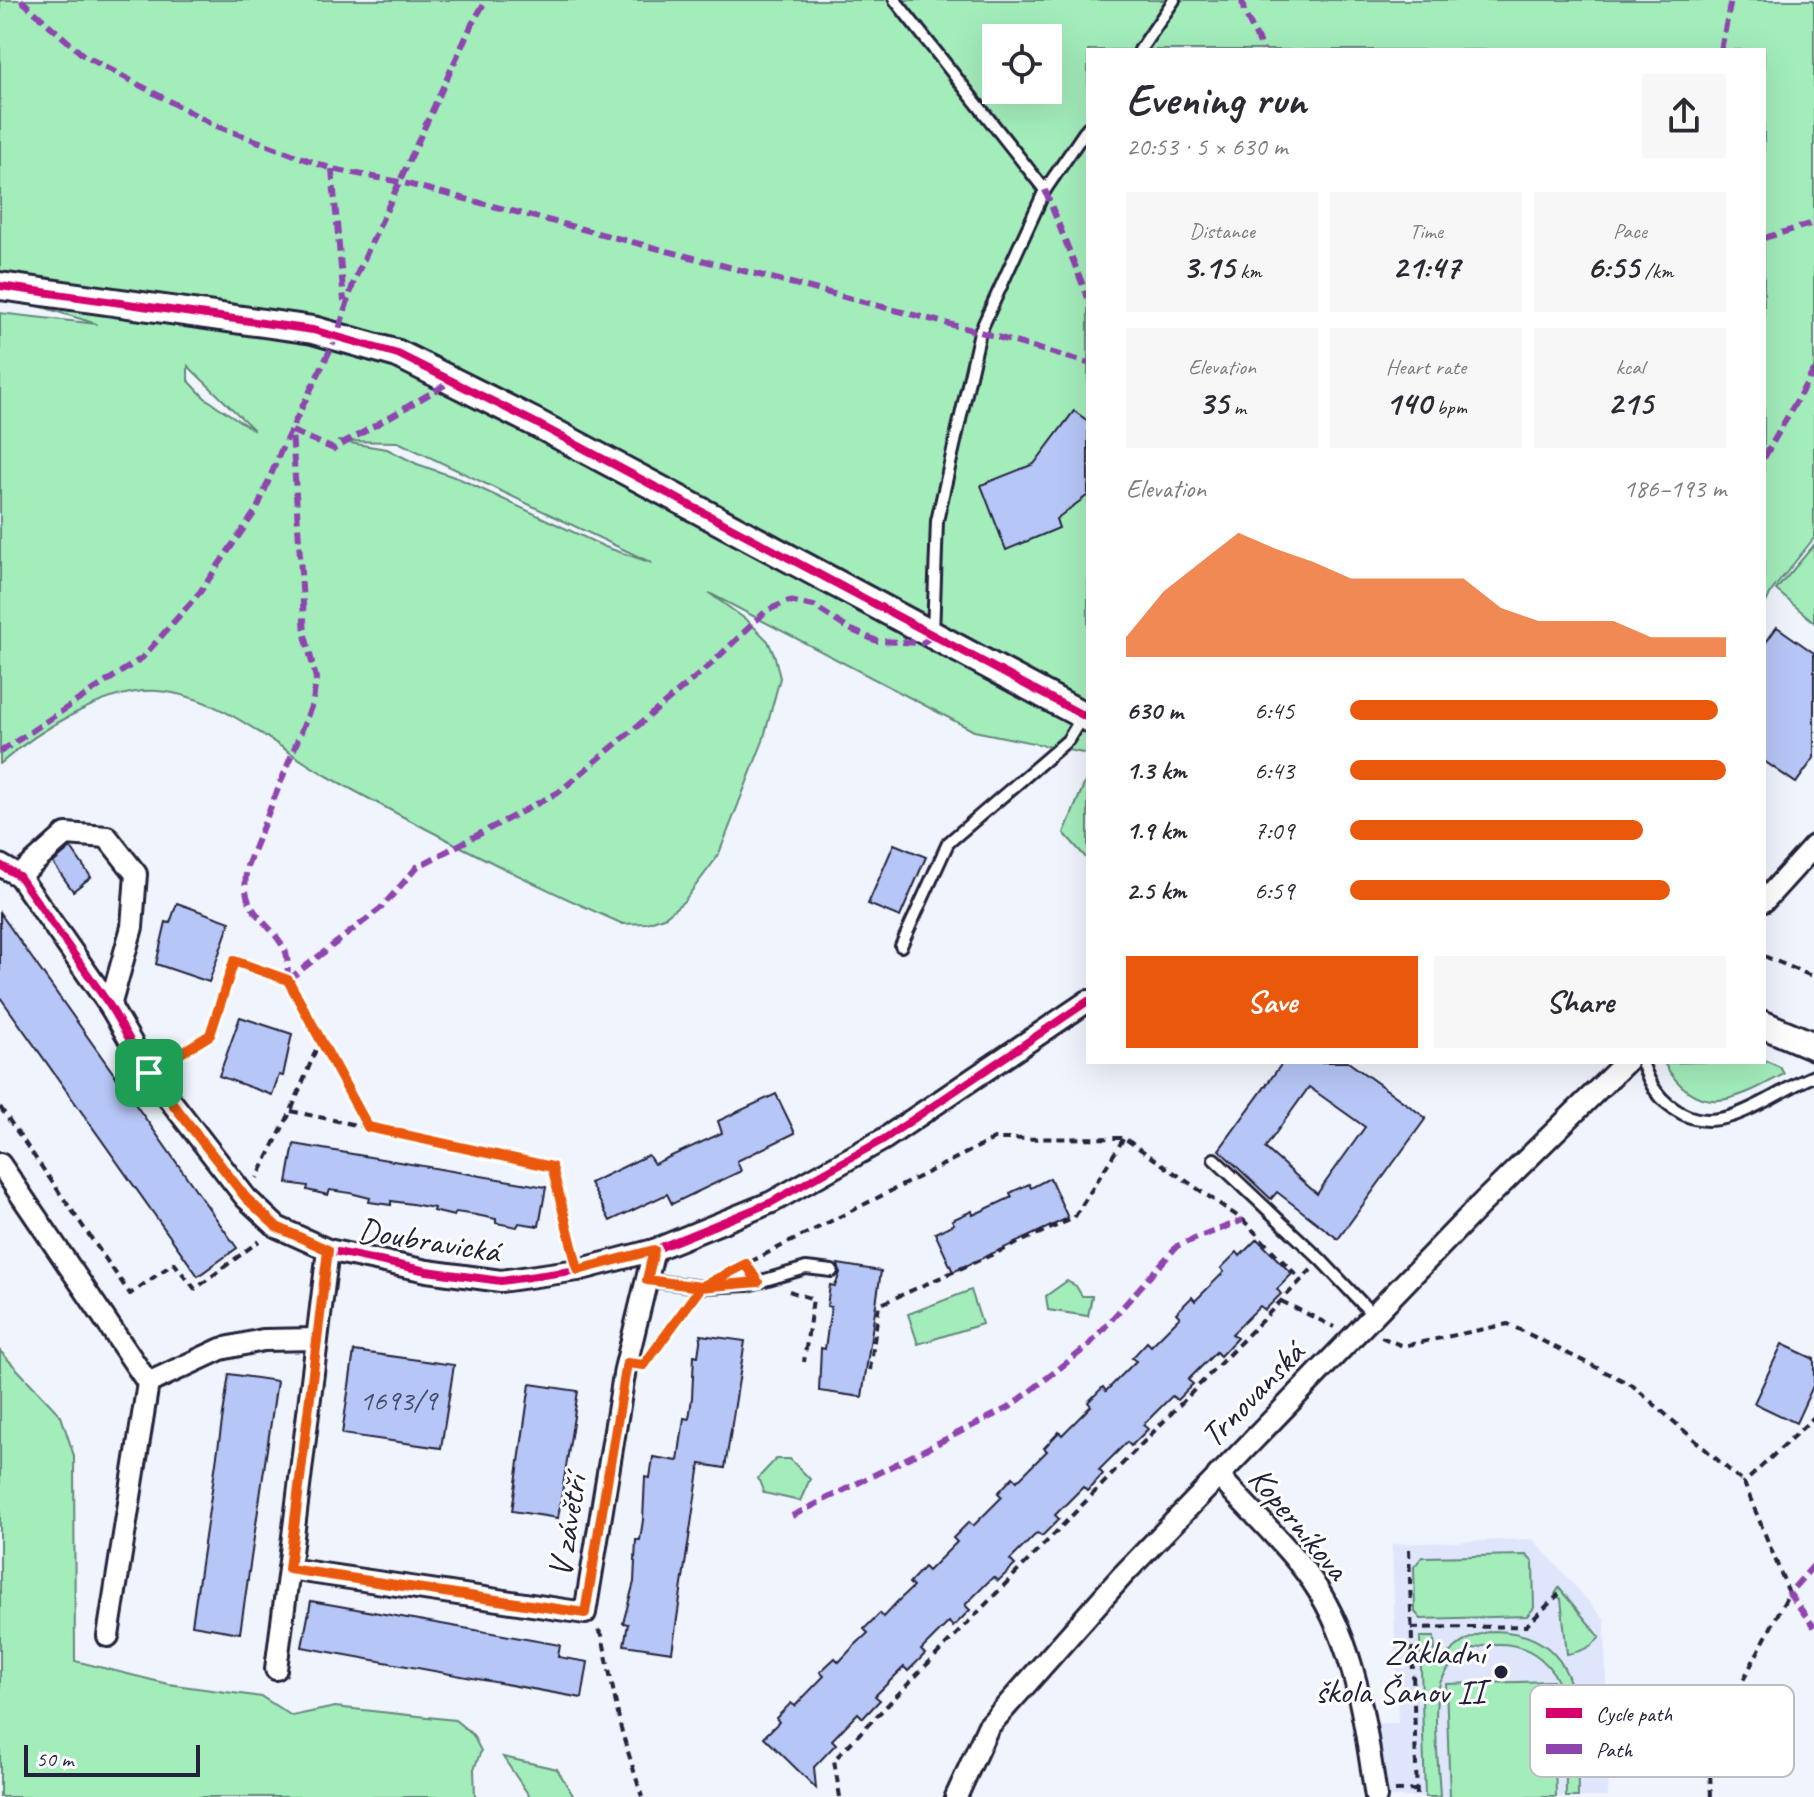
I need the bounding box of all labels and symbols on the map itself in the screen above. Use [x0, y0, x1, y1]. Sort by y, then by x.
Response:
pin [115, 1039, 183, 1107]
street label: Doubravická [355, 1208, 506, 1273]
street label: Trnovanská [1191, 1330, 1315, 1456]
house number: 1693/9 [359, 1381, 439, 1419]
street label: Koperníkova [1239, 1458, 1360, 1590]
street label: V závětří [538, 1465, 597, 1580]
place label: Základní škola Šanov II [1315, 1631, 1492, 1713]
marker: Základní škola Šanov II [1492, 1663, 1510, 1681]
legend [1530, 1685, 1794, 1777]
text: Cycle path [1596, 1700, 1673, 1728]
text: Path [1596, 1736, 1633, 1764]
scale bar [24, 1741, 200, 1777]

